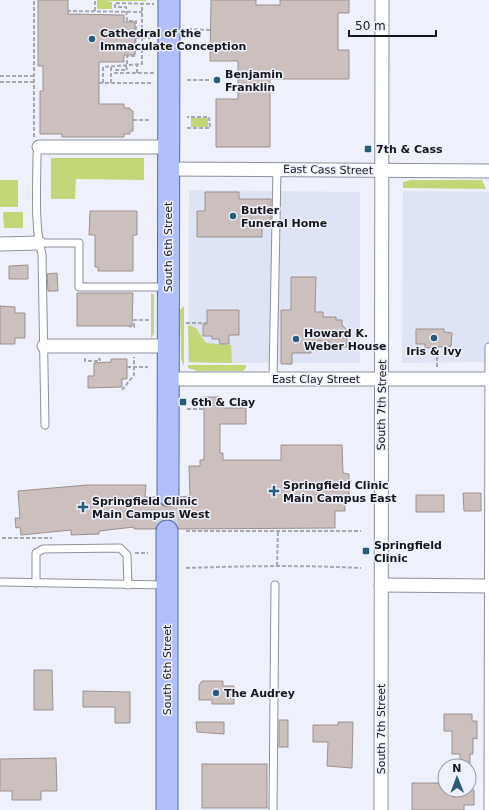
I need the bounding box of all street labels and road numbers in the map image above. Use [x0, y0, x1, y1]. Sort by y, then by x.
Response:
street label: East Cass Street [283, 163, 374, 177]
street label: South 6th Street [162, 201, 175, 292]
street label: South 7th Street [375, 359, 389, 450]
street label: East Clay Street [272, 373, 361, 386]
street label: South 6th Street [161, 624, 174, 715]
street label: South 7th Street [375, 683, 388, 774]

